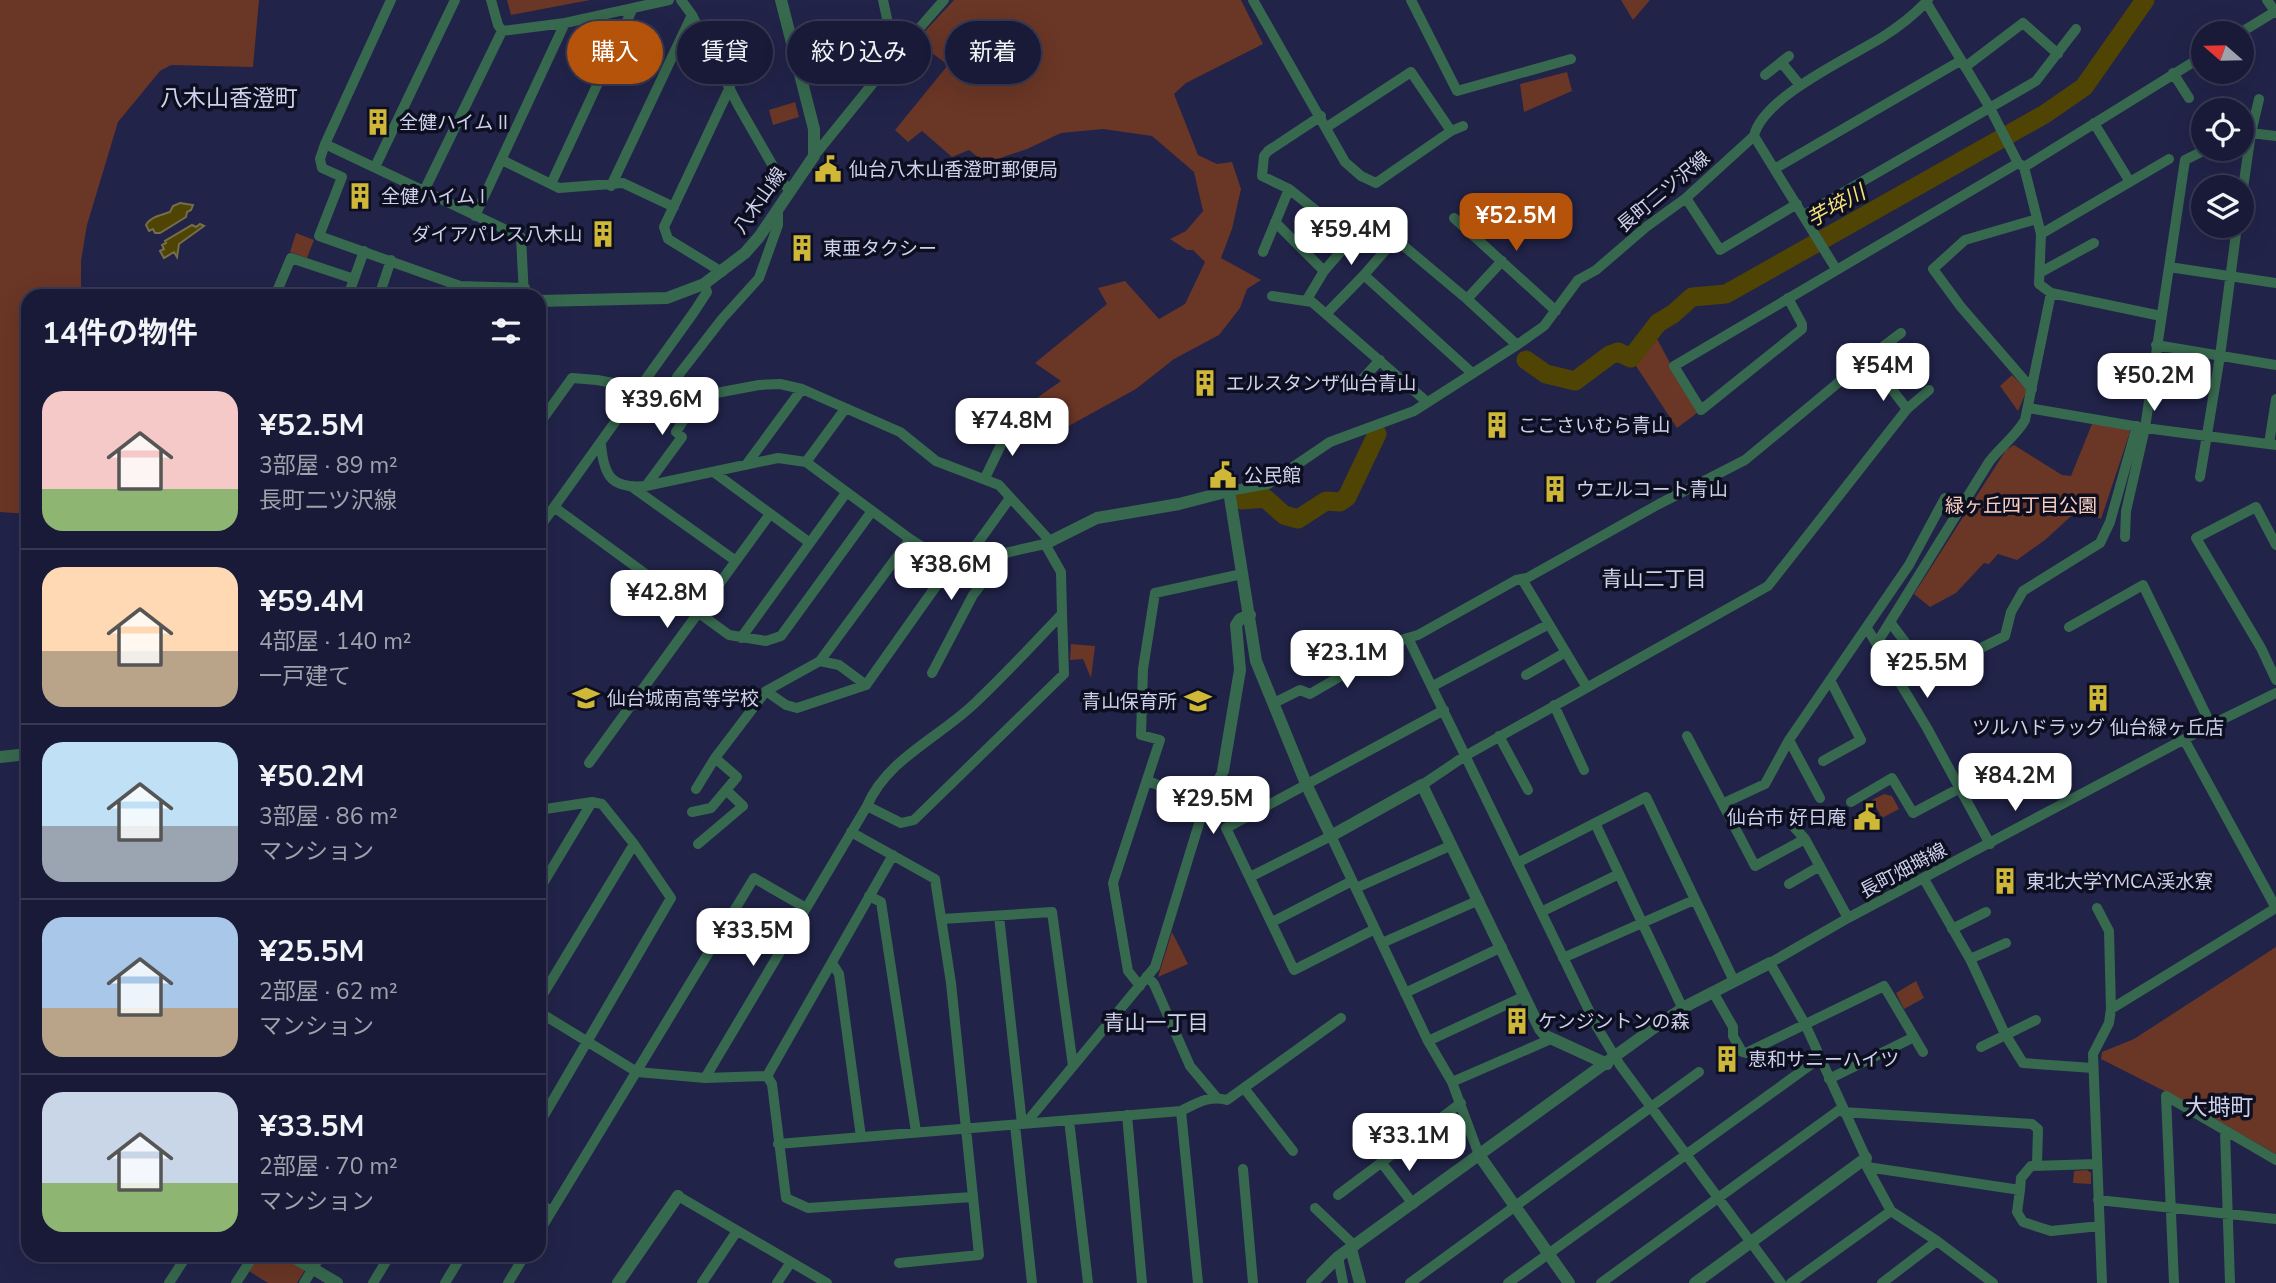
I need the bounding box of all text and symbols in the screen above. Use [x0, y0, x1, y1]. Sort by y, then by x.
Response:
chip: 購入 [567, 21, 663, 84]
chip: 賃貸 [677, 21, 773, 84]
chip: 絞り込み [787, 21, 931, 84]
chip: 新着 [945, 21, 1041, 84]
north arrow [2191, 21, 2254, 84]
map controls [2191, 21, 2254, 238]
district label: 八木山香澄町 [160, 83, 298, 114]
button: locate [2191, 98, 2254, 161]
building icon: 全健ハイム II [363, 107, 393, 137]
place label: 全健ハイム II [399, 110, 508, 136]
street label: 長町二ツ沢線 [1612, 145, 1716, 238]
public building icon: 仙台八木山香澄町郵便局 [813, 154, 843, 184]
place label: 仙台八木山香澄町郵便局 [849, 157, 1058, 183]
street label: 八木山線 [727, 162, 792, 239]
button: layers [2191, 175, 2254, 238]
water label: 芋埣川 [1802, 178, 1872, 234]
building icon: 全健ハイム I [345, 181, 375, 211]
place label: 全健ハイム I [381, 184, 485, 210]
pin: ¥52.5M [1459, 194, 1573, 253]
text: ¥52.5M [1476, 200, 1556, 231]
pin: ¥59.4M [1294, 208, 1408, 267]
text: ¥59.4M [1311, 214, 1391, 245]
building icon: ダイアパレス八木山 [588, 219, 618, 249]
place label: ダイアパレス八木山 [411, 222, 582, 248]
building icon: 東亜タクシー [787, 233, 817, 263]
place label: 東亜タクシー [823, 236, 937, 262]
icon: filters [487, 312, 525, 350]
text: 14件の物件 [42, 313, 198, 354]
pin: ¥54M [1842, 344, 1924, 403]
text: ¥54M [1852, 350, 1914, 381]
pin: ¥50.2M [2097, 354, 2211, 413]
text: ¥50.2M [2114, 360, 2194, 391]
building icon: エルスタンザ仙台青山 [1190, 368, 1220, 398]
place label: エルスタンザ仙台青山 [1226, 371, 1416, 397]
pin: ¥39.6M [605, 378, 719, 437]
text: ¥39.6M [622, 384, 702, 415]
pin: ¥74.8M [955, 398, 1069, 458]
text: ¥52.5M [259, 405, 364, 446]
text: ¥74.8M [972, 405, 1052, 436]
building icon: ここさいむら青山 [1482, 410, 1512, 440]
place label: ここさいむら青山 [1518, 413, 1670, 439]
icon: home [98, 419, 182, 503]
text: 3部屋 · 89 m² [259, 450, 398, 481]
public building icon: 公民館 [1208, 460, 1238, 490]
place label: 公民館 [1244, 463, 1301, 489]
building icon: ウエルコート青山 [1540, 474, 1570, 504]
place label: ウエルコート青山 [1576, 477, 1728, 503]
text: 長町二ツ沢線 [259, 485, 397, 516]
park label: 緑ヶ丘四丁目公園 [1945, 493, 2097, 519]
pin: ¥38.6M [894, 542, 1008, 602]
text: ¥38.6M [911, 549, 991, 580]
district label: 青山二丁目 [1602, 565, 1707, 593]
pin: ¥42.8M [610, 570, 724, 630]
text: ¥42.8M [627, 577, 707, 608]
text: ¥59.4M [259, 581, 364, 622]
icon: home [98, 595, 182, 679]
text: 4部屋 · 140 m² [259, 626, 412, 657]
pin: ¥23.1M [1290, 630, 1404, 690]
text: ¥23.1M [1307, 637, 1387, 668]
pin: ¥25.5M [1870, 640, 1984, 700]
text: ¥25.5M [1887, 647, 1967, 678]
text: 一戸建て [259, 661, 351, 692]
school or university icon: 仙台城南高等学校 [571, 683, 601, 713]
building icon: ツルハドラッグ 仙台緑ヶ丘店 [2083, 683, 2113, 713]
place label: 仙台城南高等学校 [607, 686, 759, 712]
school or university icon: 青山保育所 [1183, 686, 1213, 716]
place label: 青山保育所 [1082, 689, 1177, 715]
place label: ツルハドラッグ 仙台緑ヶ丘店 [1972, 715, 2224, 741]
pin: ¥84.2M [1958, 754, 2072, 813]
text: ¥50.2M [259, 756, 364, 797]
text: ¥84.2M [1975, 760, 2055, 791]
icon: home [98, 770, 182, 854]
pin: ¥29.5M [1156, 776, 1270, 836]
text: ¥29.5M [1173, 783, 1253, 814]
text: 3部屋 · 86 m² [259, 801, 398, 832]
public building icon: 仙台市 好日庵 [1852, 802, 1882, 832]
place label: 仙台市 好日庵 [1727, 805, 1846, 831]
text: マンション [259, 836, 374, 867]
street label: 長町畑塒線 [1855, 837, 1952, 905]
building icon: 東北大学YMCA渓水寮 [1990, 866, 2020, 896]
place label: 東北大学YMCA渓水寮 [2026, 869, 2213, 895]
pin: ¥33.5M [696, 908, 810, 968]
text: ¥33.5M [713, 915, 793, 946]
text: ¥25.5M [259, 931, 364, 972]
icon: home [98, 945, 182, 1029]
text: 2部屋 · 62 m² [259, 976, 398, 1007]
building icon: ケンジントンの森 [1502, 1006, 1532, 1036]
district label: 青山一丁目 [1104, 1009, 1209, 1037]
place label: ケンジントンの森 [1538, 1009, 1689, 1035]
text: マンション [259, 1011, 374, 1042]
building icon: 恵和サニーハイツ [1712, 1044, 1742, 1074]
place label: 恵和サニーハイツ [1748, 1047, 1899, 1073]
district label: 大塒町 [2185, 1092, 2254, 1123]
text: ¥33.5M [259, 1106, 364, 1147]
pin: ¥33.1M [1352, 1114, 1466, 1173]
icon: home [98, 1120, 182, 1204]
text: ¥33.1M [1369, 1120, 1449, 1151]
text: 2部屋 · 70 m² [259, 1151, 398, 1182]
text: マンション [259, 1186, 374, 1217]

